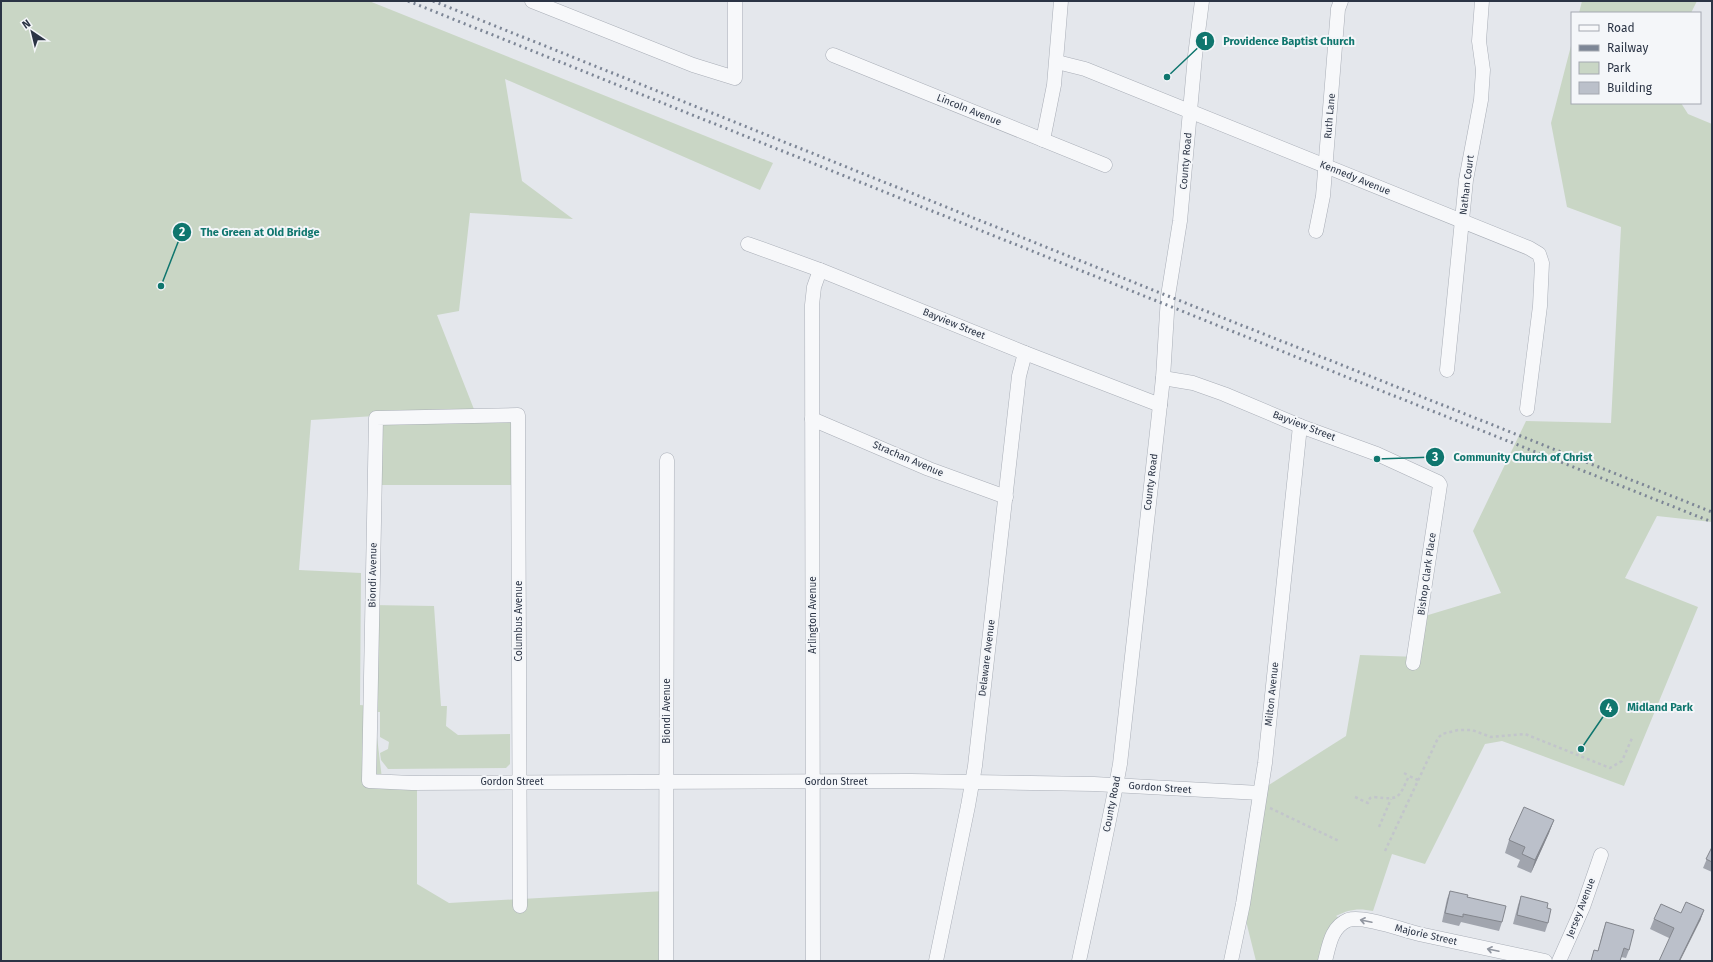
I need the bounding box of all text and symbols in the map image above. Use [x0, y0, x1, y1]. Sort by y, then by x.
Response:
north arrow [12, 12, 52, 52]
legend [1571, 12, 1701, 104]
text: N [20, 17, 33, 32]
text: Road [1607, 21, 1635, 35]
callout: Providence Baptist Church [1195, 29, 1363, 52]
text: 1 [1202, 34, 1208, 48]
text: Providence Baptist Church [1223, 35, 1355, 48]
text: Railway [1607, 41, 1648, 55]
text: Park [1607, 61, 1631, 75]
text: Building [1607, 81, 1653, 95]
street label: Lincoln Avenue [935, 92, 1003, 128]
street label: Ruth Lane [1322, 93, 1338, 139]
street label: County Road [1178, 132, 1194, 190]
street label: Nathan Court [1457, 154, 1477, 216]
street label: Kennedy Avenue [1318, 158, 1392, 198]
callout: The Green at Old Bridge [172, 221, 327, 244]
text: 2 [179, 225, 185, 239]
text: The Green at Old Bridge [201, 226, 319, 239]
street label: Bayview Street [921, 306, 987, 342]
street label: Bayview Street [1271, 408, 1338, 444]
street label: Strachan Avenue [871, 439, 945, 479]
callout: Community Church of Christ [1425, 445, 1600, 468]
text: 3 [1431, 450, 1438, 464]
text: Community Church of Christ [1453, 451, 1593, 464]
street label: County Road [1142, 453, 1160, 511]
street label: Bishop Clark Place [1415, 532, 1439, 616]
street label: Biondi Avenue [366, 542, 380, 608]
street label: Arlington Avenue [807, 576, 819, 654]
street label: Columbus Avenue [513, 581, 525, 661]
street label: Delaware Avenue [976, 619, 998, 697]
street label: Milton Avenue [1263, 661, 1281, 727]
street label: Biondi Avenue [661, 678, 673, 744]
callout: Midland Park [1599, 696, 1701, 719]
text: 4 [1606, 701, 1613, 715]
text: Midland Park [1627, 701, 1694, 714]
street label: County Road [1101, 775, 1123, 833]
street label: Gordon Street [480, 776, 544, 788]
street label: Gordon Street [804, 776, 868, 788]
street label: Gordon Street [1128, 780, 1192, 796]
street label: Jersey Avenue [1564, 876, 1598, 940]
one-way arrow [1360, 916, 1373, 924]
street label: Majorie Street [1394, 922, 1459, 948]
one-way arrow [1487, 946, 1500, 954]

